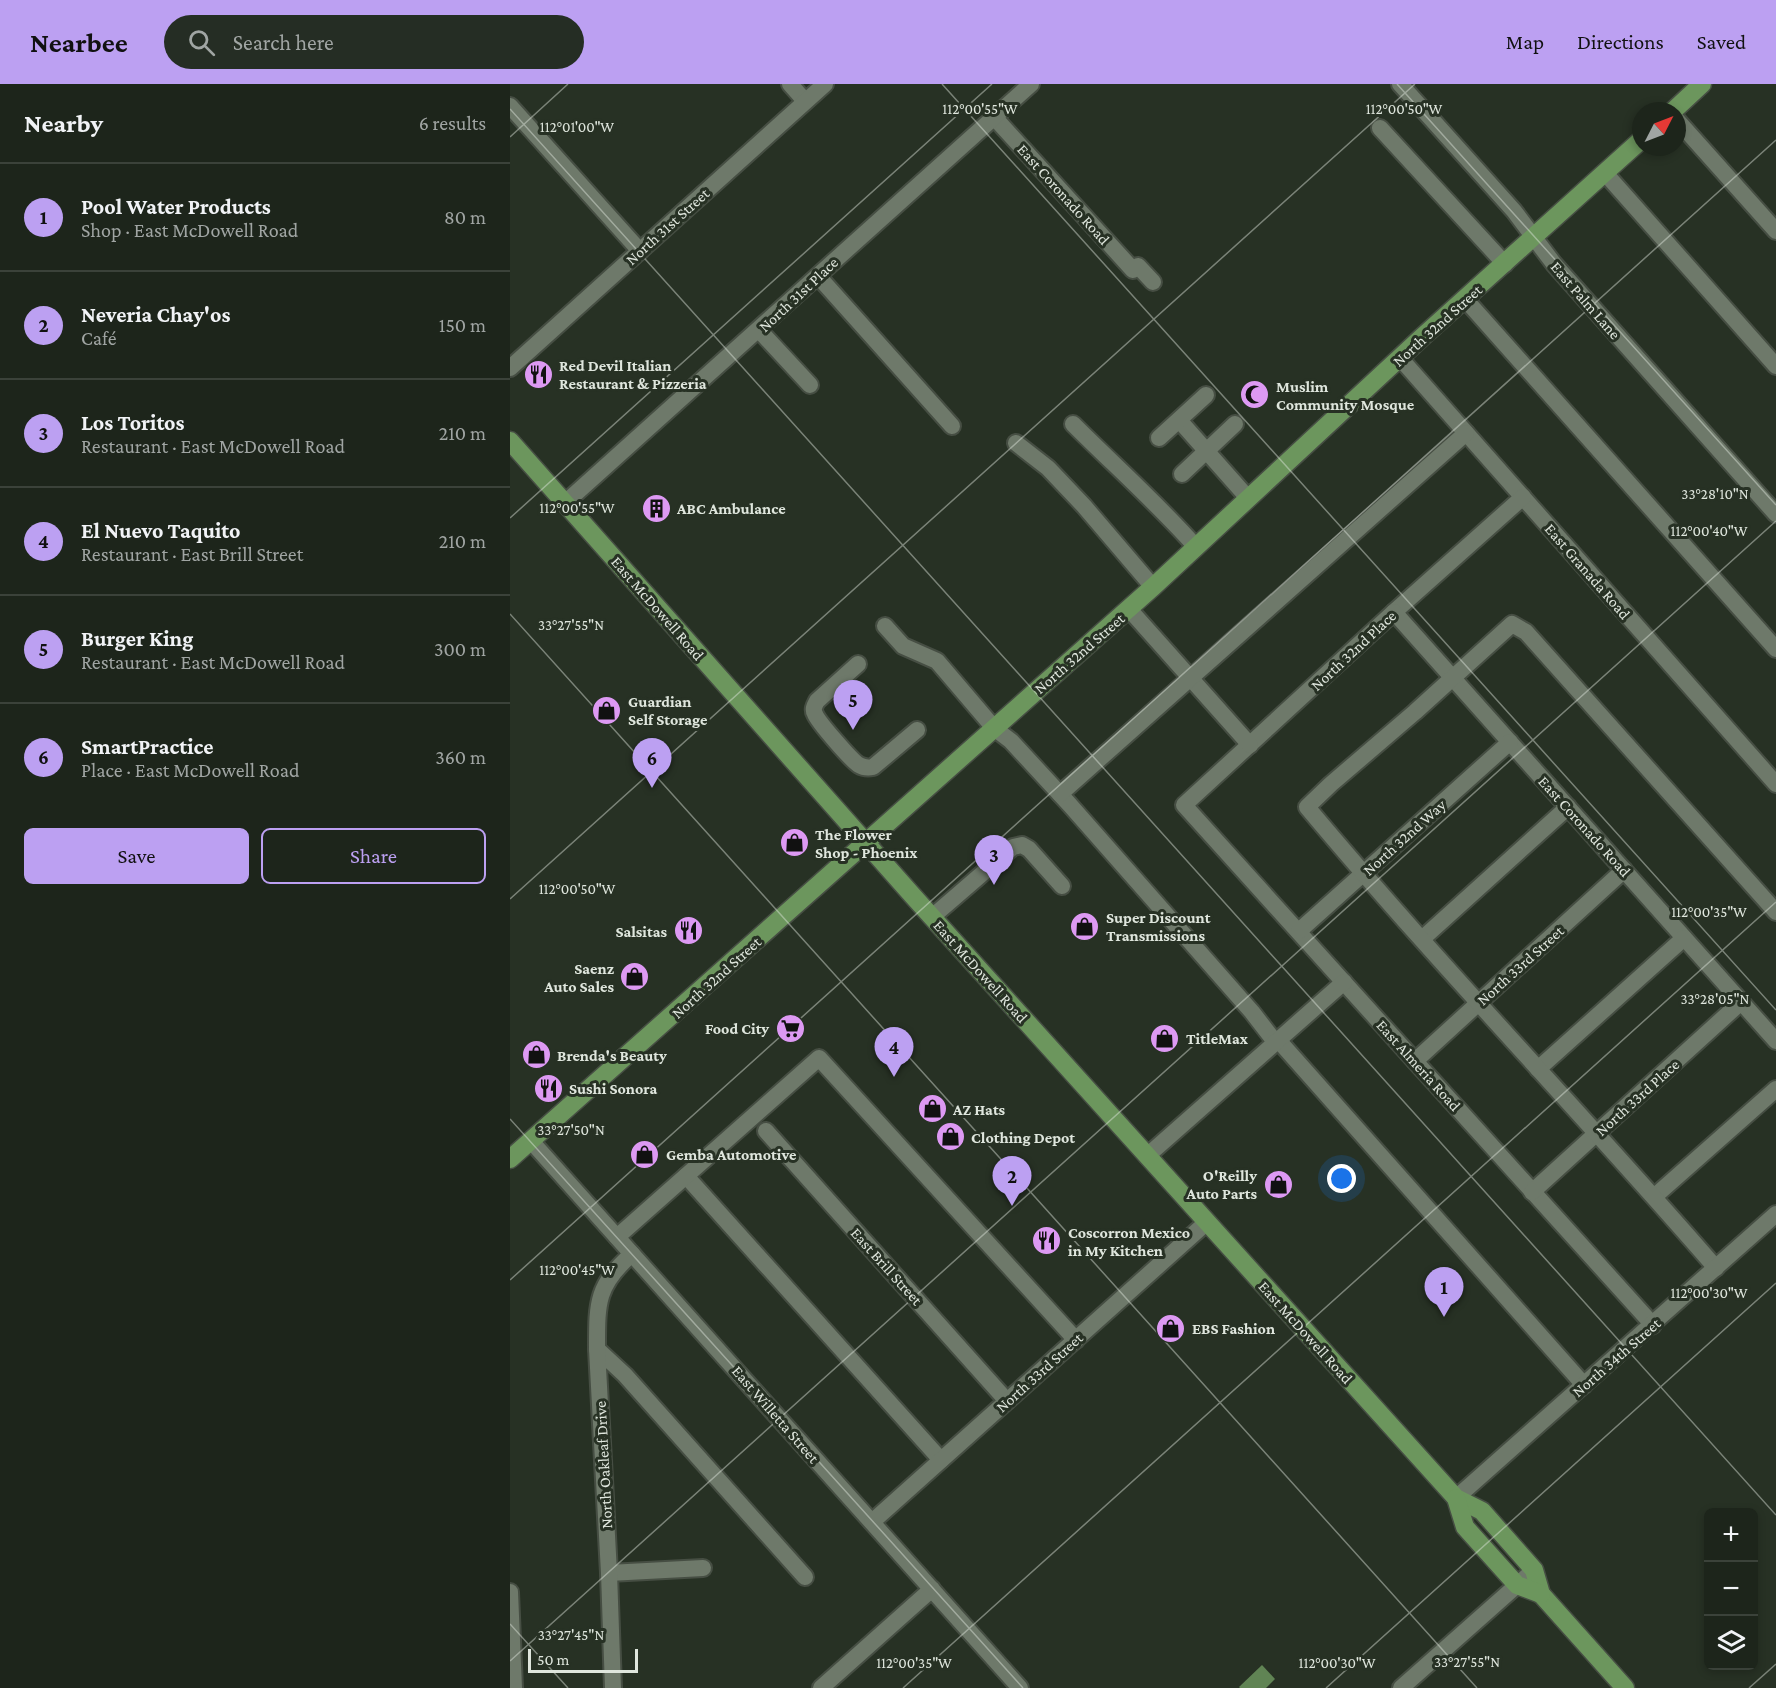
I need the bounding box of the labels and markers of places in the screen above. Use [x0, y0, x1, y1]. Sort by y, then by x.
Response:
place label: Red Devil Italian Restaurant & Pizzeria [559, 357, 707, 392]
restaurant icon: Red Devil Italian Restaurant & Pizzeria [522, 358, 554, 390]
place label: Muslim Community Mosque [1276, 378, 1415, 413]
mosque icon: Muslim Community Mosque [1239, 379, 1271, 411]
building icon: ABC Ambulance [640, 492, 672, 524]
place label: ABC Ambulance [676, 500, 786, 517]
pin: 5 [834, 680, 872, 730]
place label: Guardian Self Storage [628, 693, 708, 728]
shop icon: Guardian Self Storage [591, 694, 623, 726]
pin: 6 [632, 738, 672, 788]
place label: The Flower Shop - Phoenix [815, 826, 918, 861]
shop icon: The Flower Shop - Phoenix [778, 827, 810, 859]
pin: 3 [974, 836, 1014, 885]
place label: Super Discount Transmissions [1106, 909, 1211, 944]
shop icon: Super Discount Transmissions [1069, 910, 1101, 942]
restaurant icon: Salsitas [672, 915, 704, 947]
place label: Salsitas [615, 923, 667, 940]
place label: Saenz Auto Sales [543, 960, 615, 995]
shop icon: Saenz Auto Sales [619, 961, 651, 993]
supermarket icon: Food City [774, 1012, 806, 1044]
place label: Food City [705, 1020, 769, 1037]
shop icon: TitleMax [1149, 1022, 1181, 1054]
pin: 4 [874, 1028, 914, 1077]
place label: TitleMax [1186, 1030, 1249, 1047]
shop icon: Brenda's Beauty [520, 1039, 552, 1071]
place label: Brenda's Beauty [557, 1047, 667, 1064]
restaurant icon: Sushi Sonora [532, 1072, 564, 1104]
place label: Sushi Sonora [569, 1080, 657, 1097]
shop icon: AZ Hats [916, 1093, 948, 1125]
place label: AZ Hats [952, 1101, 1006, 1118]
shop icon: Clothing Depot [934, 1121, 966, 1153]
place label: Clothing Depot [971, 1129, 1075, 1146]
shop icon: Gemba Automotive [629, 1138, 661, 1170]
place label: Gemba Automotive [666, 1146, 797, 1163]
pin: 2 [992, 1156, 1032, 1206]
place label: O'Reilly Auto Parts [1186, 1167, 1257, 1202]
shop icon: O'Reilly Auto Parts [1262, 1168, 1294, 1200]
place label: Coscorron Mexico in My Kitchen [1068, 1224, 1190, 1259]
restaurant icon: Coscorron Mexico in My Kitchen [1031, 1225, 1063, 1257]
pin: 1 [1424, 1268, 1464, 1317]
shop icon: EBS Fashion [1155, 1312, 1187, 1344]
place label: EBS Fashion [1192, 1320, 1275, 1337]

